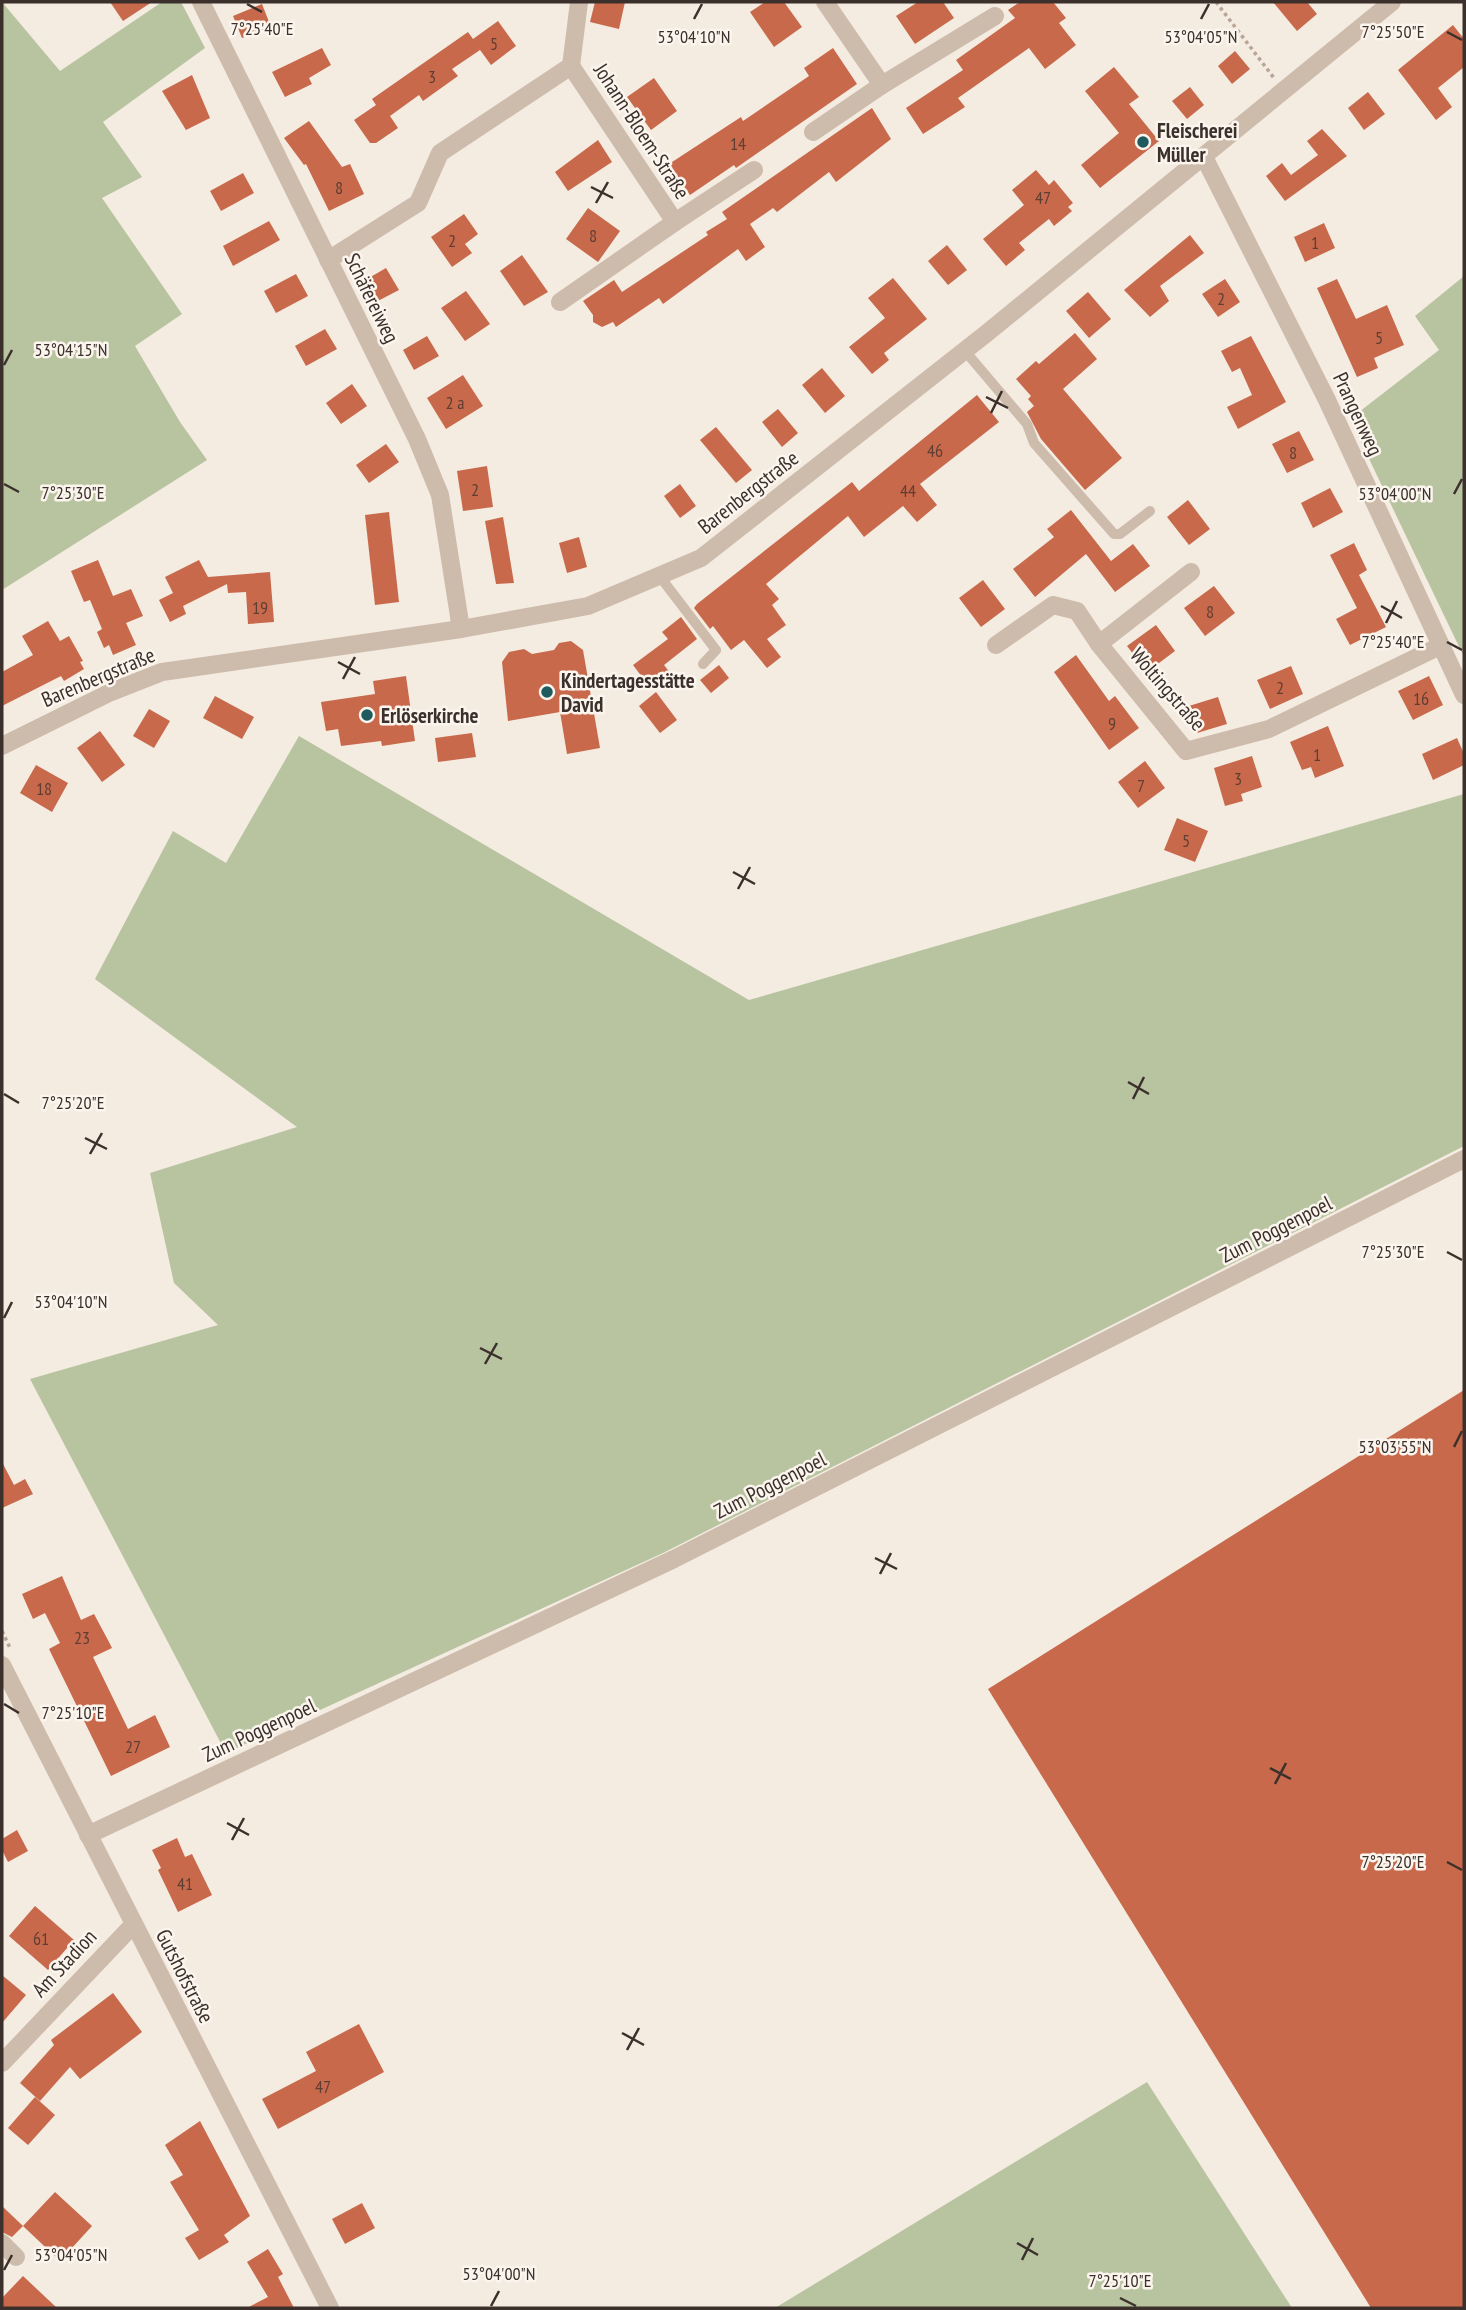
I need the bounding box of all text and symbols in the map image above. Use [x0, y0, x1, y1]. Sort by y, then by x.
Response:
text: 7°25'40"E [231, 17, 293, 40]
text: 7°25'50"E [1362, 20, 1424, 43]
text: 53°04'10"N [658, 25, 730, 48]
text: 53°04'05"N [1165, 25, 1237, 48]
house number: 5 [490, 32, 498, 55]
street label: Johann-Bloem-Straße [588, 57, 696, 204]
house number: 3 [428, 65, 436, 88]
place label: Fleischerei Müller [1157, 117, 1238, 168]
house number: 14 [730, 132, 746, 155]
marker: Fleischerei Müller [1135, 134, 1151, 150]
house number: 8 [335, 176, 343, 199]
house number: 47 [1035, 186, 1051, 209]
house number: 8 [589, 224, 597, 247]
house number: 2 [448, 229, 456, 252]
house number: 1 [1311, 231, 1319, 254]
street label: Schäfereiweg [339, 249, 405, 347]
house number: 2 [1217, 287, 1225, 310]
house number: 5 [1375, 326, 1383, 349]
text: 53°04'15"N [35, 338, 107, 361]
street label: Prangenweg [1327, 368, 1389, 460]
house number: 2 a [445, 391, 465, 414]
house number: 46 [927, 439, 943, 462]
house number: 8 [1289, 441, 1297, 464]
street label: Barenbergstraße [692, 444, 804, 540]
house number: 2 [471, 478, 479, 501]
house number: 44 [900, 479, 916, 502]
text: 7°25'30"E [42, 481, 104, 504]
text: 53°04'00"N [1359, 482, 1431, 505]
house number: 19 [252, 596, 268, 619]
house number: 8 [1206, 600, 1214, 623]
text: 7°25'40"E [1362, 630, 1424, 653]
street label: Barenbergstraße [37, 641, 159, 713]
street label: Woltingstraße [1124, 642, 1212, 736]
place label: Kindertagesstätte David [561, 667, 695, 718]
house number: 2 [1276, 676, 1284, 699]
marker: Kindertagesstätte David [539, 684, 555, 700]
house number: 16 [1413, 687, 1429, 710]
place label: Erlöserkirche [381, 702, 478, 729]
marker: Erlöserkirche [359, 707, 375, 723]
house number: 9 [1108, 712, 1116, 735]
house number: 1 [1313, 743, 1321, 766]
house number: 3 [1234, 767, 1242, 790]
house number: 7 [1137, 774, 1145, 797]
house number: 18 [36, 777, 52, 800]
house number: 5 [1182, 829, 1190, 852]
text: 7°25'20"E [42, 1091, 104, 1114]
street label: Zum Poggenpoel [1216, 1189, 1337, 1269]
text: 7°25'30"E [1362, 1240, 1424, 1263]
text: 53°04'10"N [35, 1290, 107, 1313]
text: 53°03'55"N [1359, 1435, 1431, 1458]
street label: Zum Poggenpoel [710, 1445, 831, 1525]
house number: 23 [74, 1626, 90, 1649]
street label: Zum Poggenpoel [198, 1692, 320, 1768]
text: 7°25'10"E [42, 1701, 104, 1724]
house number: 27 [125, 1735, 141, 1758]
text: 7°25'20"E [1362, 1850, 1424, 1873]
house number: 41 [177, 1872, 193, 1895]
street label: Am Stadion [26, 1923, 102, 2003]
street label: Gutshofstraße [150, 1925, 220, 2027]
house number: 61 [33, 1927, 49, 1950]
house number: 47 [315, 2075, 331, 2098]
text: 53°04'05"N [35, 2243, 107, 2266]
text: 53°04'00"N [463, 2262, 535, 2285]
text: 7°25'10"E [1089, 2269, 1151, 2292]

